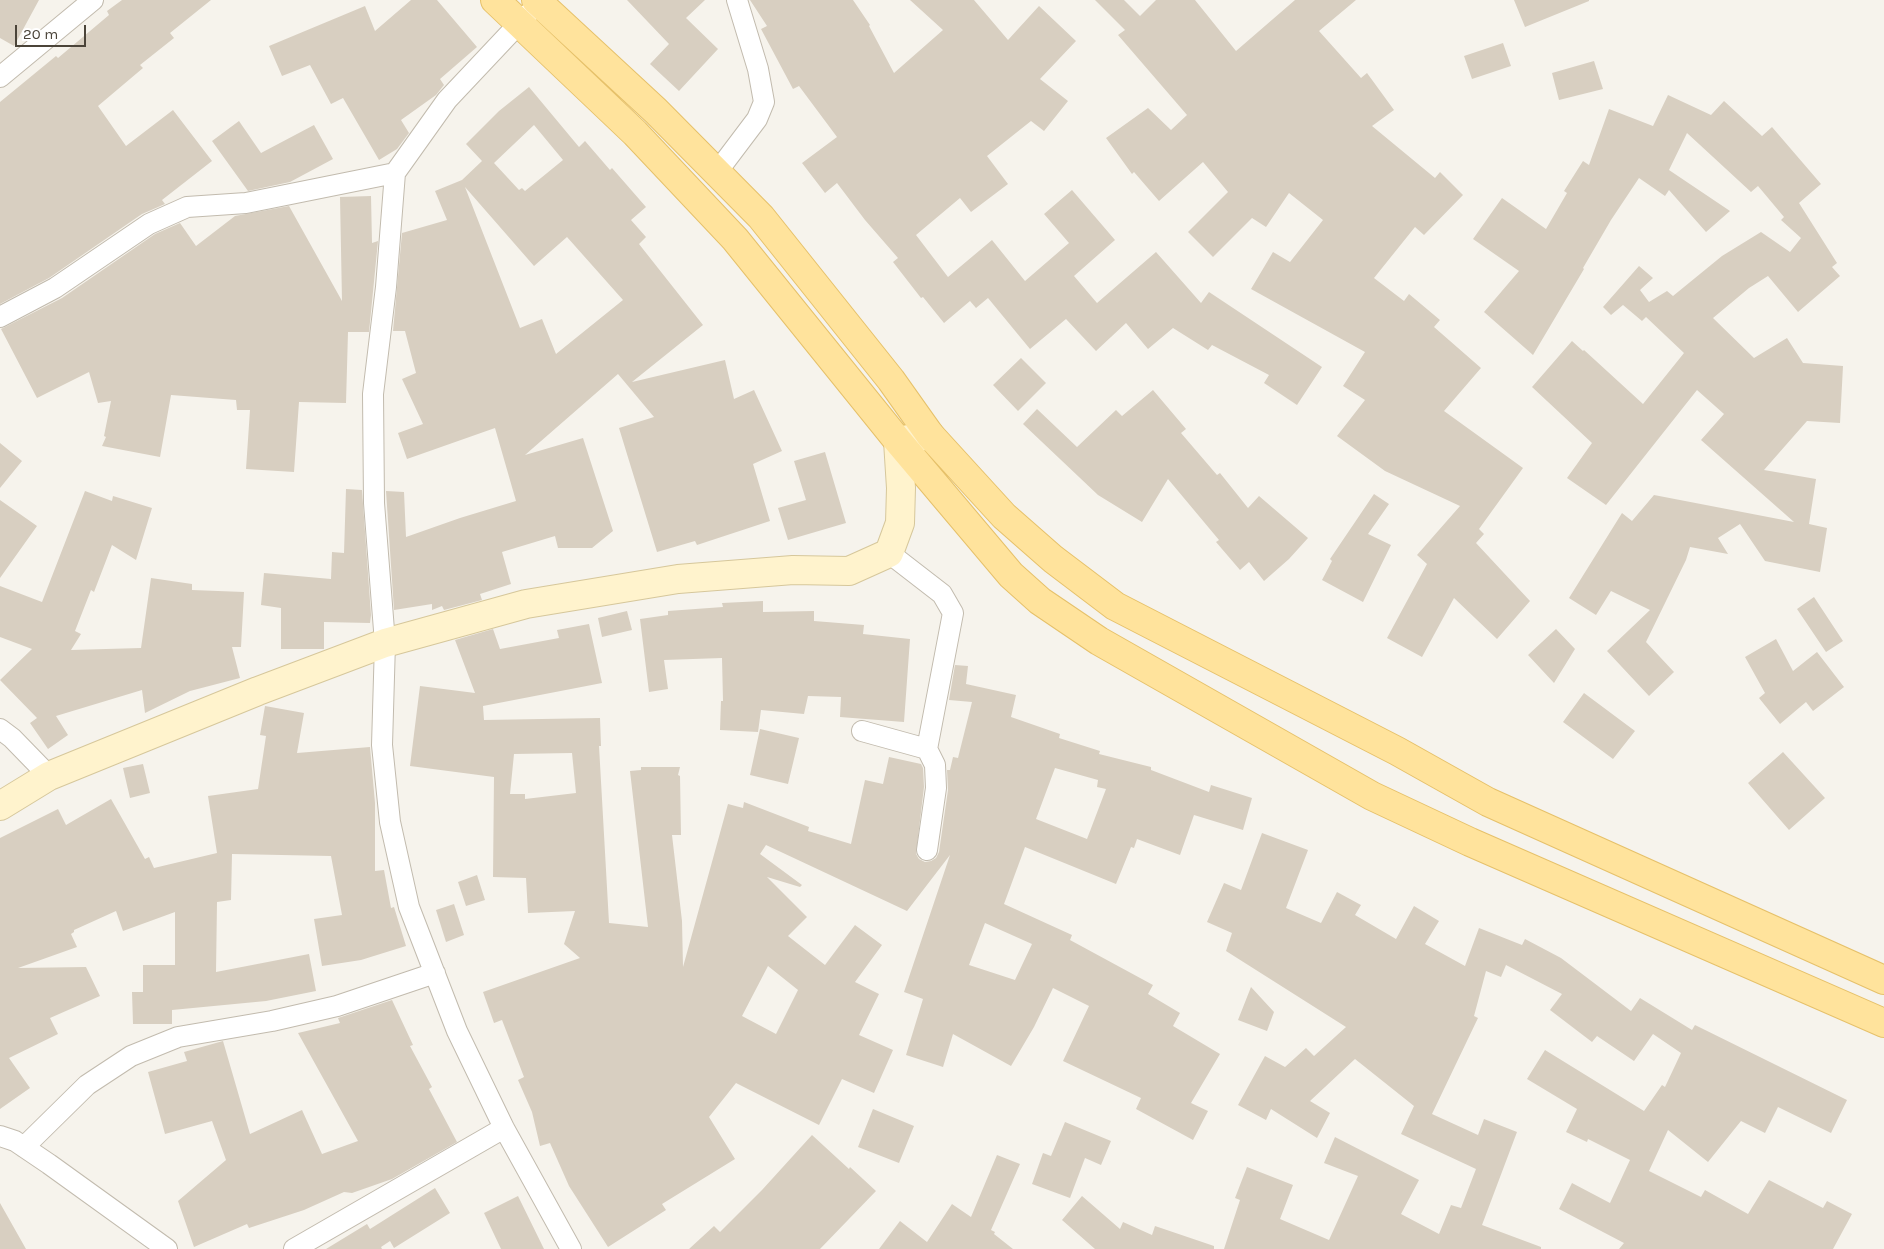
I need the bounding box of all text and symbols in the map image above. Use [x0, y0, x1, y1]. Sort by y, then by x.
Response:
scale bar [18, 15, 89, 47]
text: 20 m [23, 25, 58, 43]

